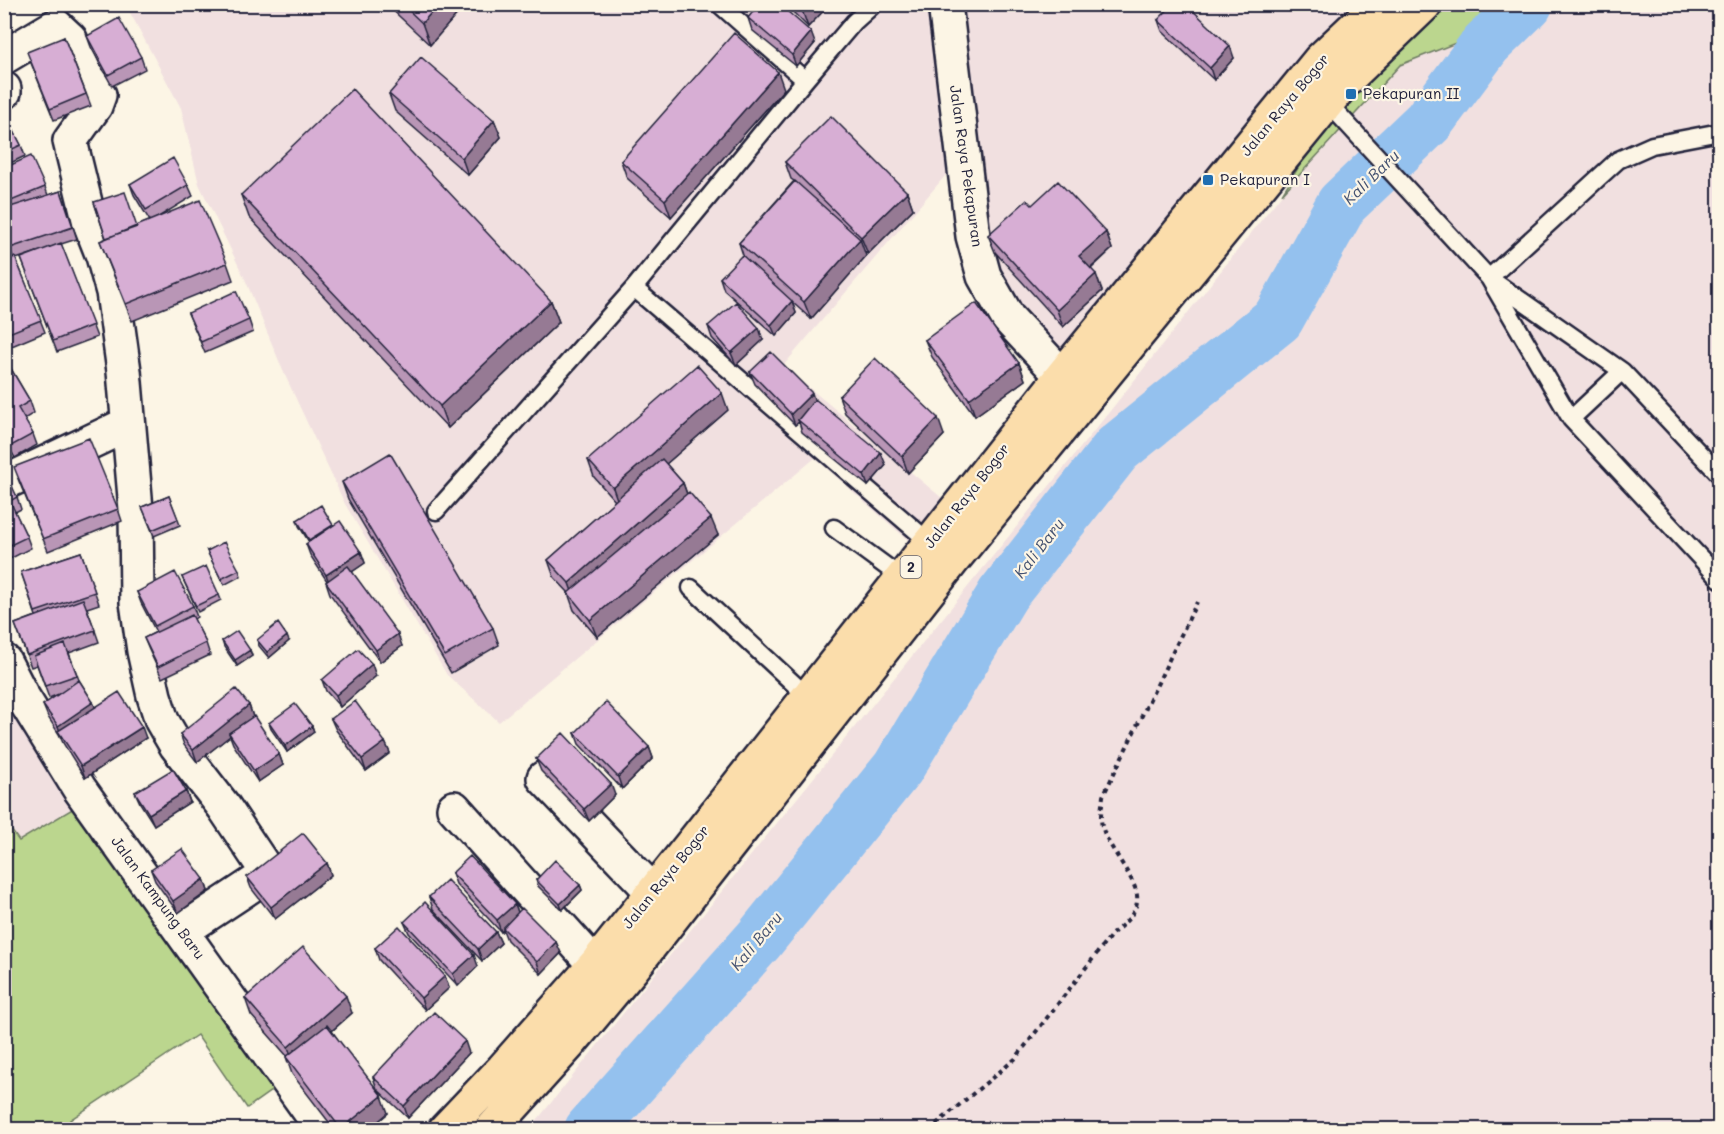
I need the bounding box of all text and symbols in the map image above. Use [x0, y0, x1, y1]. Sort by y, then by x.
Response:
street label: Jalan Raya Bogor [1235, 49, 1333, 160]
place label: Pekapuran II [1363, 83, 1460, 103]
street label: Jalan Raya Pekapuran [946, 84, 988, 248]
marker: Pekapuran II [1344, 87, 1358, 101]
water label: Kali Baru [1338, 145, 1403, 209]
place label: Pekapuran I [1220, 169, 1310, 189]
marker: Pekapuran I [1201, 173, 1215, 187]
street label: Jalan Raya Bogor [919, 439, 1014, 552]
water label: Kali Baru [1009, 513, 1069, 582]
road number: 2 [900, 556, 922, 578]
street label: Jalan Raya Bogor [617, 820, 713, 932]
street label: Jalan Kampung Baru [107, 832, 210, 963]
water label: Kali Baru [725, 907, 786, 974]

